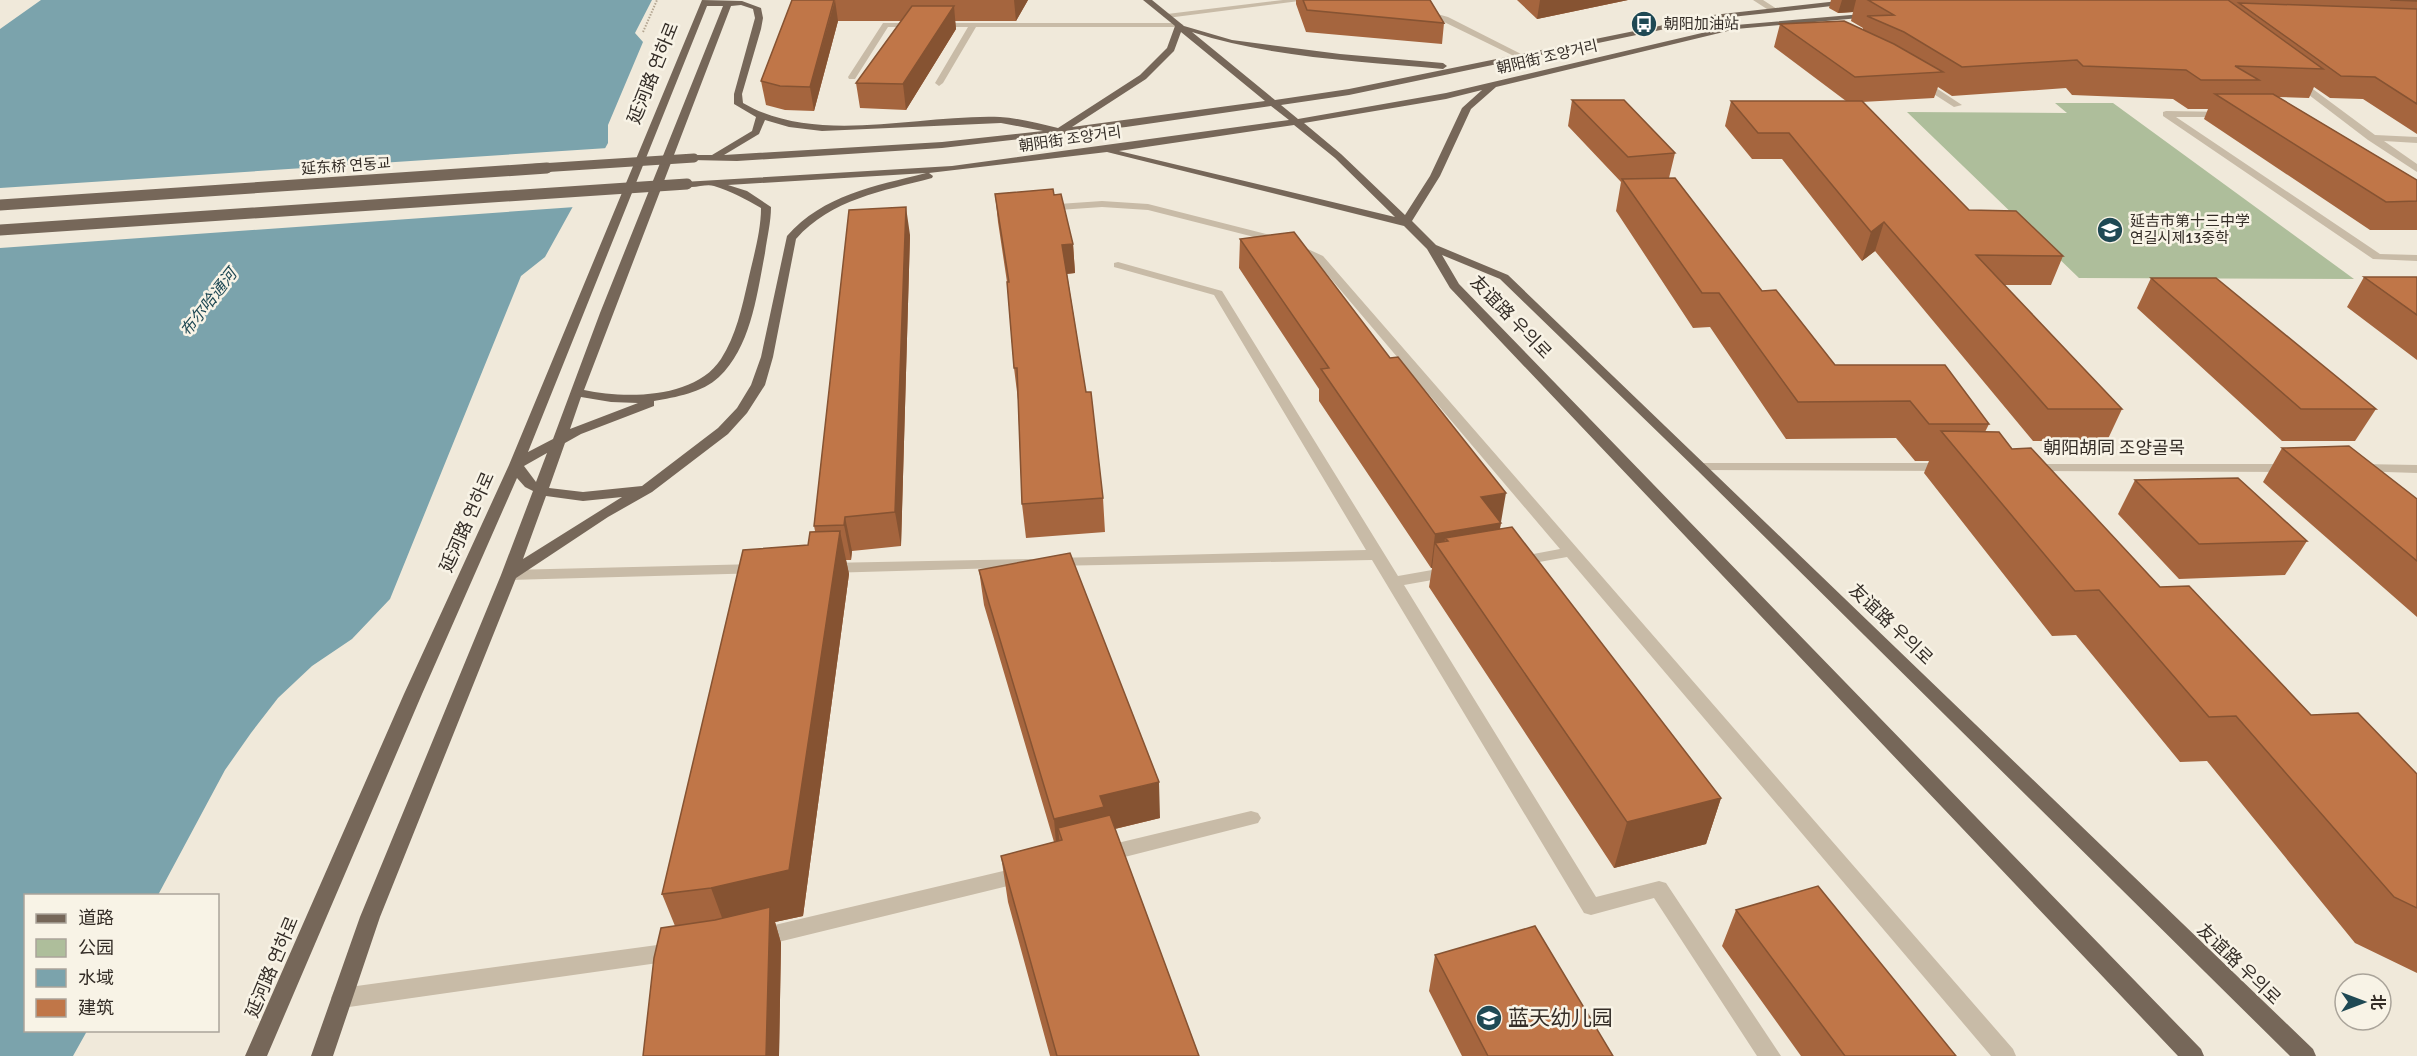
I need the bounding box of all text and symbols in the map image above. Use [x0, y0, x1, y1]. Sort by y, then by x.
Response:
bus stop icon: 朝阳加油站 [1629, 9, 1659, 39]
place label: 朝阳加油站 [1664, 15, 1739, 33]
street label: 延河路 연하로 [623, 19, 683, 127]
street label: 朝阳街 조양거리 [1495, 37, 1599, 77]
street label: 朝阳街 조양거리 [1017, 123, 1123, 155]
street label: 延东桥 연동교 [301, 154, 391, 178]
place label: 延吉市第十三中学 연길시제13중학 [2130, 212, 2250, 247]
school or university icon: 延吉市第十三中学 연길시제13중학 [2095, 215, 2125, 245]
water label: 布尔哈通河 [176, 263, 243, 340]
street label: 友谊路 우의로 [1466, 271, 1556, 363]
street label: 朝阳胡同 조양골목 [2043, 437, 2185, 459]
street label: 延河路 연하로 [435, 468, 499, 576]
street label: 友谊路 우의로 [1845, 579, 1937, 669]
legend [24, 894, 219, 1032]
text: 道路 [78, 907, 114, 929]
street label: 延河路 연하로 [241, 913, 303, 1021]
street label: 友谊路 우의로 [2193, 919, 2285, 1009]
text: 公园 [78, 937, 114, 959]
text: 水域 [78, 967, 114, 989]
north arrow [2333, 972, 2393, 1032]
text: 北 [2367, 994, 2387, 1010]
text: 建筑 [78, 997, 114, 1019]
school or university icon: 蓝天幼儿园 [1474, 1003, 1504, 1033]
place label: 蓝天幼儿园 [1508, 1005, 1613, 1031]

